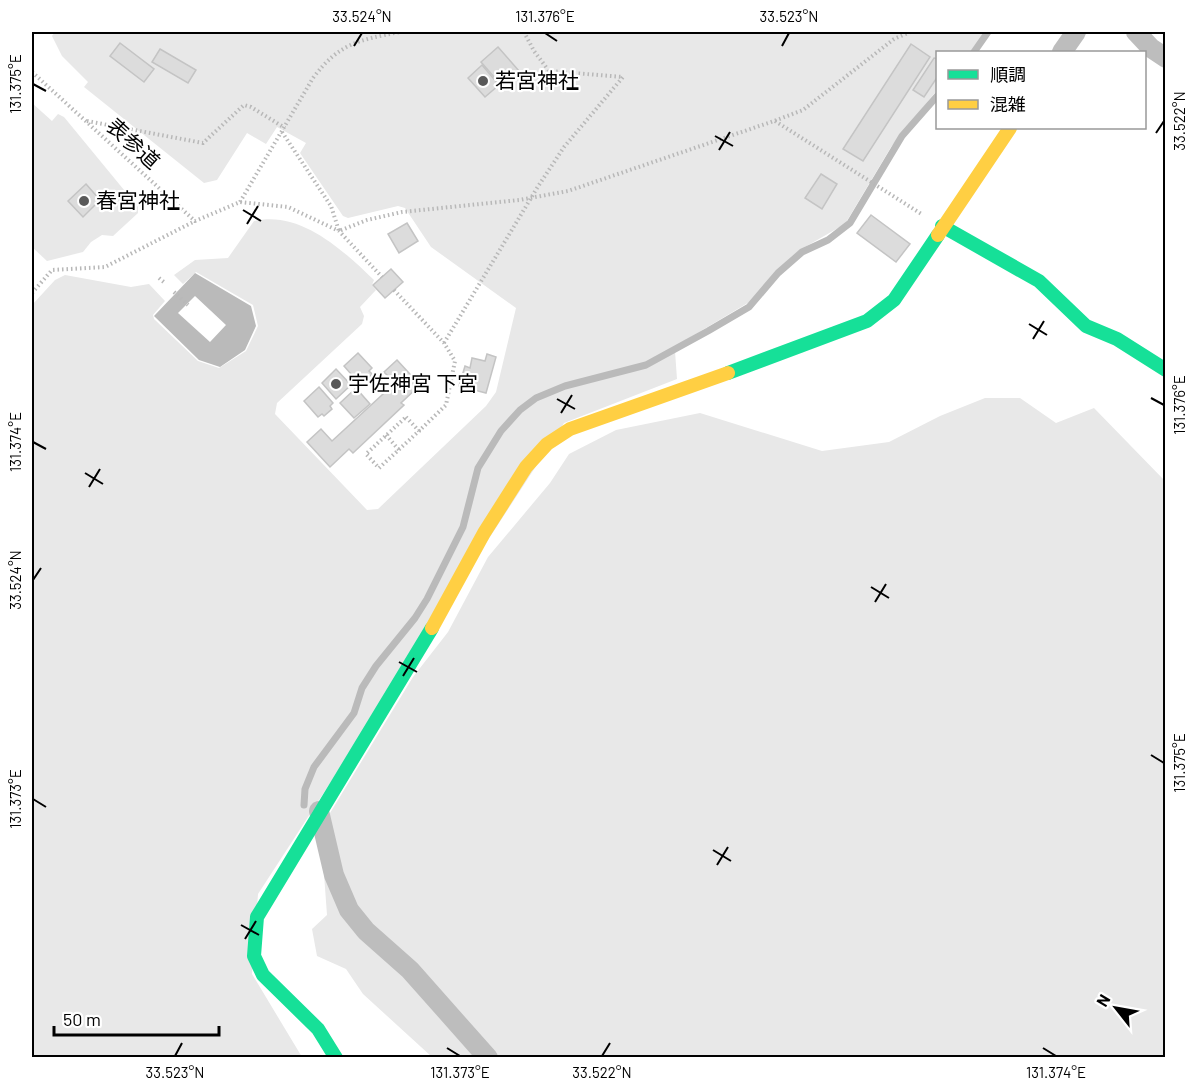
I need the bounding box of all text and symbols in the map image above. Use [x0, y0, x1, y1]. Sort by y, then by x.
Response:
text: 33.524°N [332, 7, 392, 25]
text: 131.376°E [515, 7, 575, 25]
text: 33.523°N [760, 7, 818, 25]
legend [936, 51, 1146, 129]
text: 131.375°E [6, 54, 24, 114]
text: 順調 [990, 63, 1026, 85]
place label: 若宮神社 [495, 67, 579, 92]
marker: 若宮神社 [476, 74, 490, 88]
text: 33.522°N [1170, 91, 1188, 151]
text: 混雑 [990, 93, 1026, 115]
street label: 表参道 [102, 113, 166, 173]
place label: 春宮神社 [96, 187, 180, 212]
marker: 春宮神社 [77, 194, 91, 208]
place label: 宇佐神宮 下宮 [348, 370, 478, 395]
text: 131.376°E [1170, 375, 1188, 435]
marker: 宇佐神宮 下宮 [329, 377, 343, 391]
text: 131.374°E [6, 412, 24, 472]
text: 33.524°N [6, 550, 24, 610]
text: 131.375°E [1170, 733, 1188, 793]
text: 131.373°E [6, 769, 24, 829]
north arrow [1086, 978, 1146, 1038]
text: N [1092, 991, 1114, 1009]
scale bar [54, 999, 219, 1037]
text: 50 m [63, 1008, 101, 1030]
text: 33.523°N [146, 1063, 204, 1081]
text: 131.373°E [430, 1063, 490, 1081]
text: 33.522°N [572, 1063, 632, 1081]
text: 131.374°E [1026, 1063, 1086, 1081]

